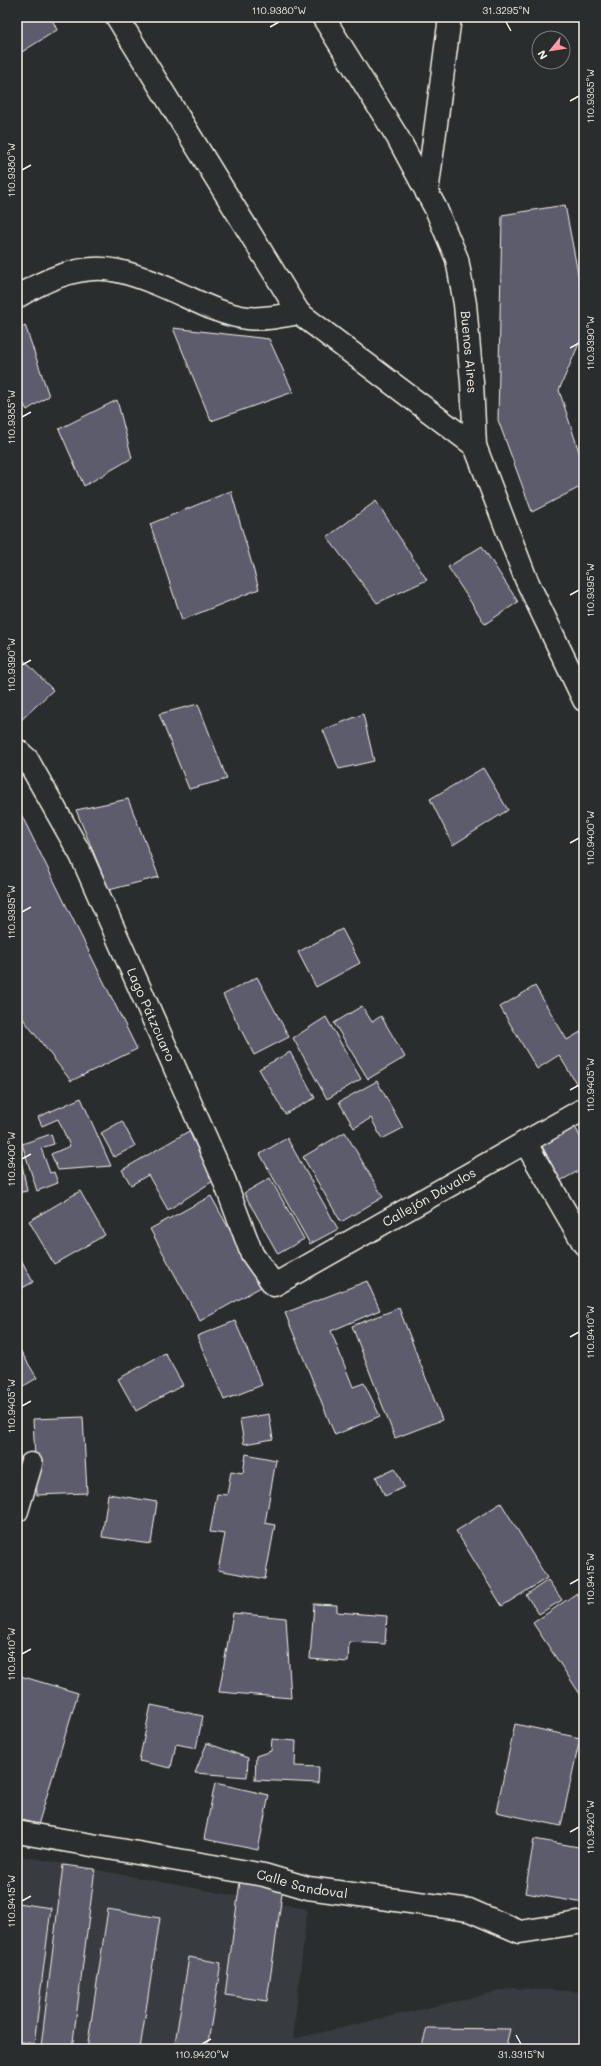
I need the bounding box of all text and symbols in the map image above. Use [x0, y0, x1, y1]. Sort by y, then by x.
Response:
text: 110.9380°W [252, 3, 307, 17]
text: 31.3295°N [482, 3, 530, 17]
north arrow [531, 30, 571, 70]
text: N [533, 48, 550, 63]
text: 110.9385°W [583, 69, 597, 123]
text: 110.9380°W [4, 142, 18, 197]
street label: Buenos Aires [458, 310, 482, 394]
text: 110.9390°W [583, 316, 597, 370]
text: 110.9385°W [4, 390, 18, 444]
text: 110.9395°W [583, 563, 597, 617]
text: 110.9390°W [4, 638, 18, 692]
text: 110.9400°W [583, 810, 597, 865]
text: 110.9395°W [4, 885, 18, 939]
street label: Lago Pátzcuaro [124, 965, 180, 1064]
text: 110.9405°W [583, 1058, 597, 1112]
text: 110.9400°W [4, 1131, 18, 1186]
street label: Callejón Dávalos [379, 1163, 478, 1230]
text: 110.9410°W [583, 1305, 597, 1359]
text: 110.9405°W [4, 1379, 18, 1433]
text: 110.9415°W [583, 1552, 597, 1605]
text: 110.9410°W [4, 1627, 18, 1681]
text: 110.9420°W [583, 1800, 597, 1854]
street label: Calle Sandoval [255, 1865, 349, 1901]
text: 110.9415°W [4, 1874, 18, 1927]
text: 110.9420°W [175, 2047, 229, 2061]
text: 31.3315°N [498, 2047, 544, 2061]

